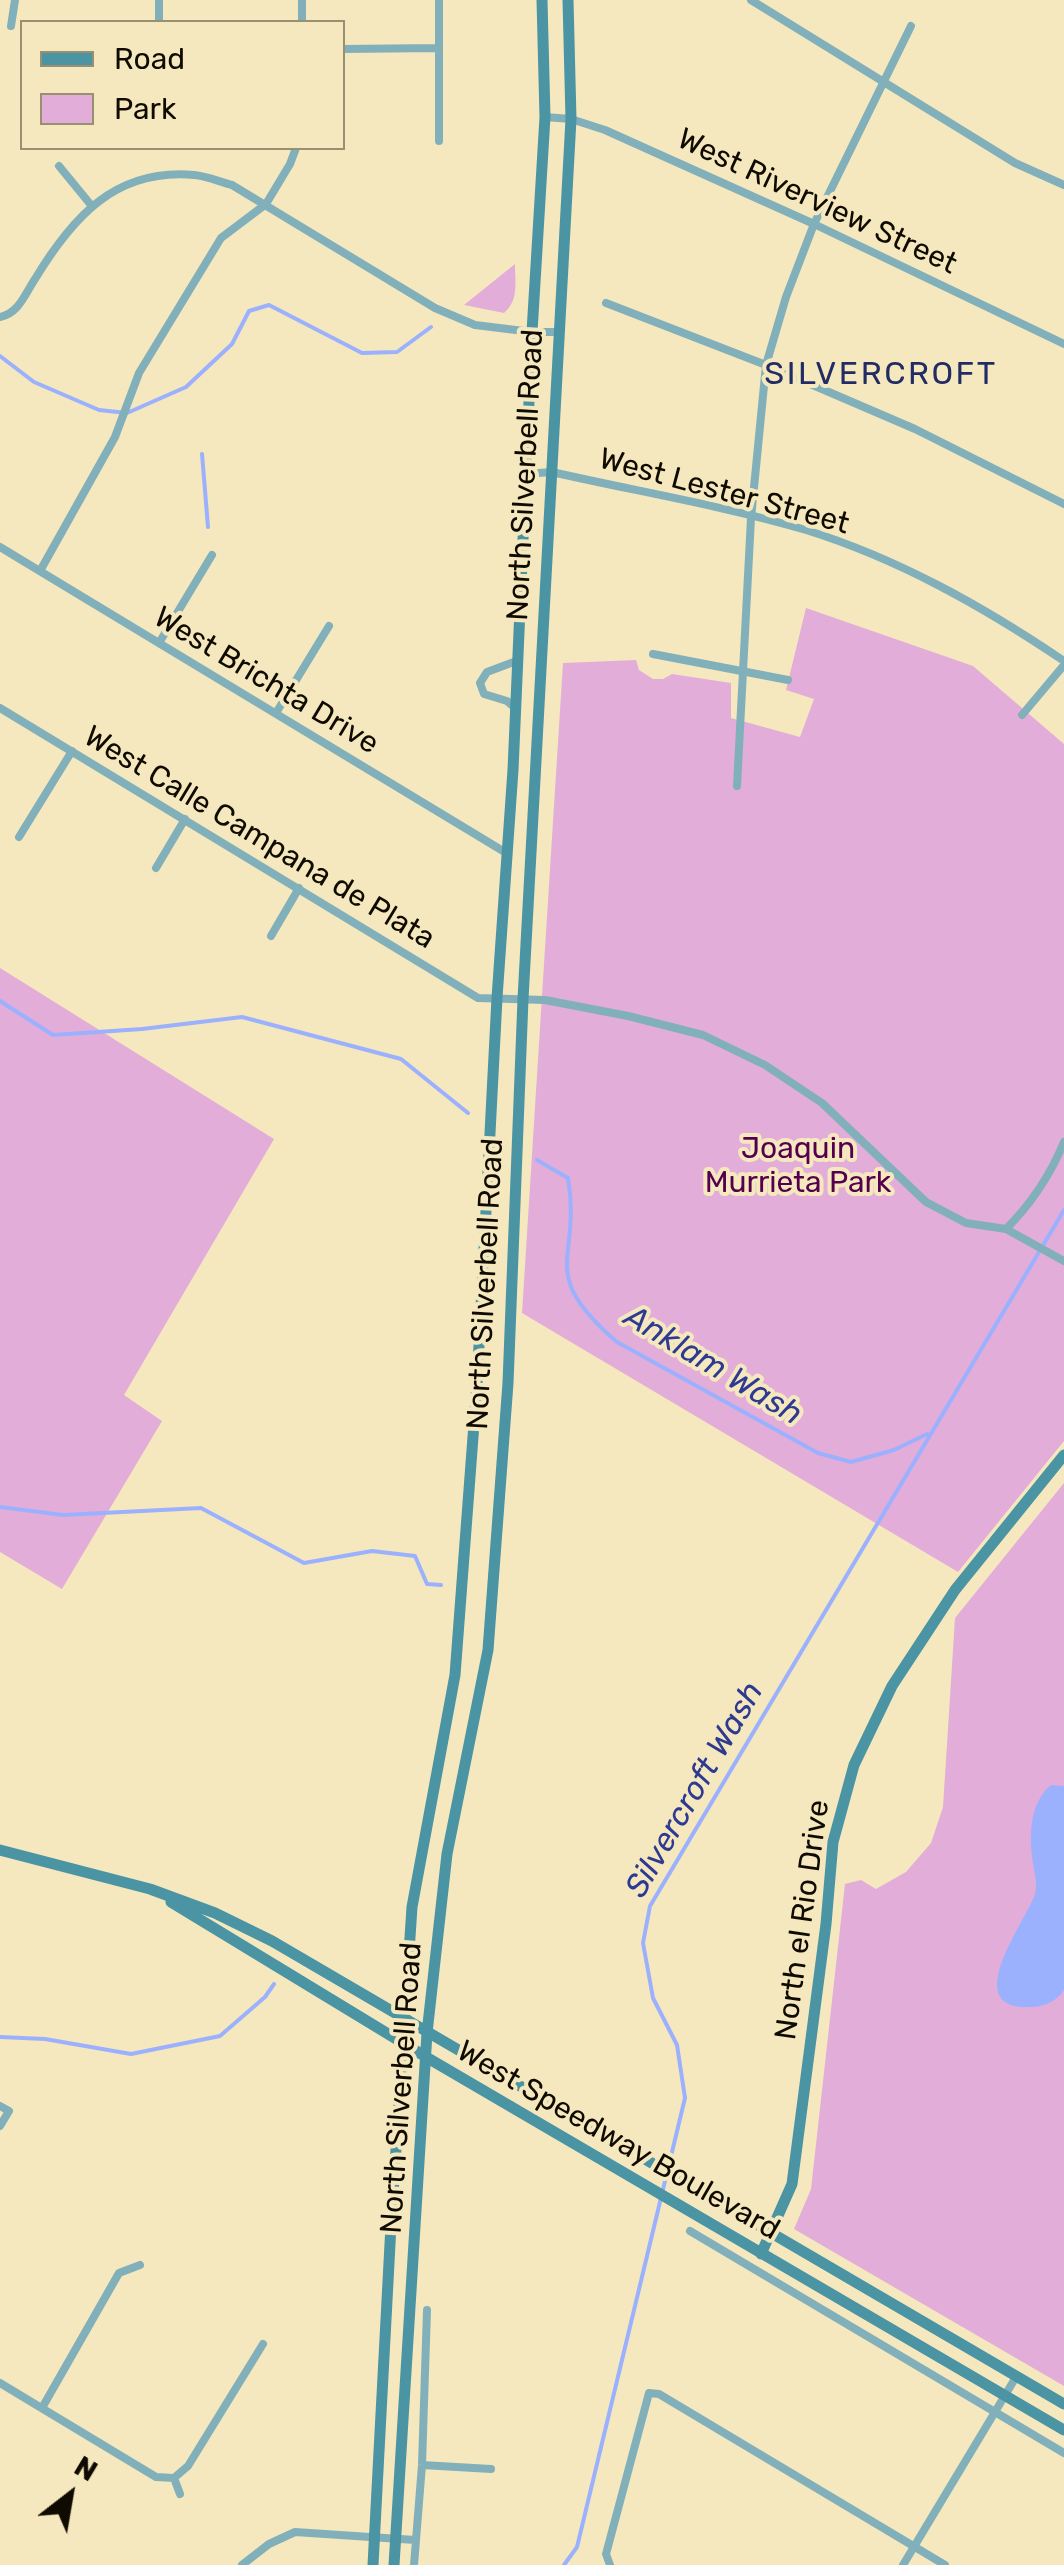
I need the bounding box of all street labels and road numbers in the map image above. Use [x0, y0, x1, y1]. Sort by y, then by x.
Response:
street label: West Riverview Street [672, 121, 962, 283]
street label: North Silverbell Road [500, 328, 552, 622]
street label: West Lester Street [595, 441, 853, 543]
street label: West Brichta Drive [147, 600, 385, 762]
street label: West Calle Campana de Plata [77, 719, 441, 957]
street label: North Silverbell Road [460, 1137, 512, 1431]
street label: North el Rio Drive [768, 1798, 838, 2042]
street label: North Silverbell Road [374, 1941, 430, 2235]
street label: West Speedway Boulevard [450, 2034, 786, 2248]

